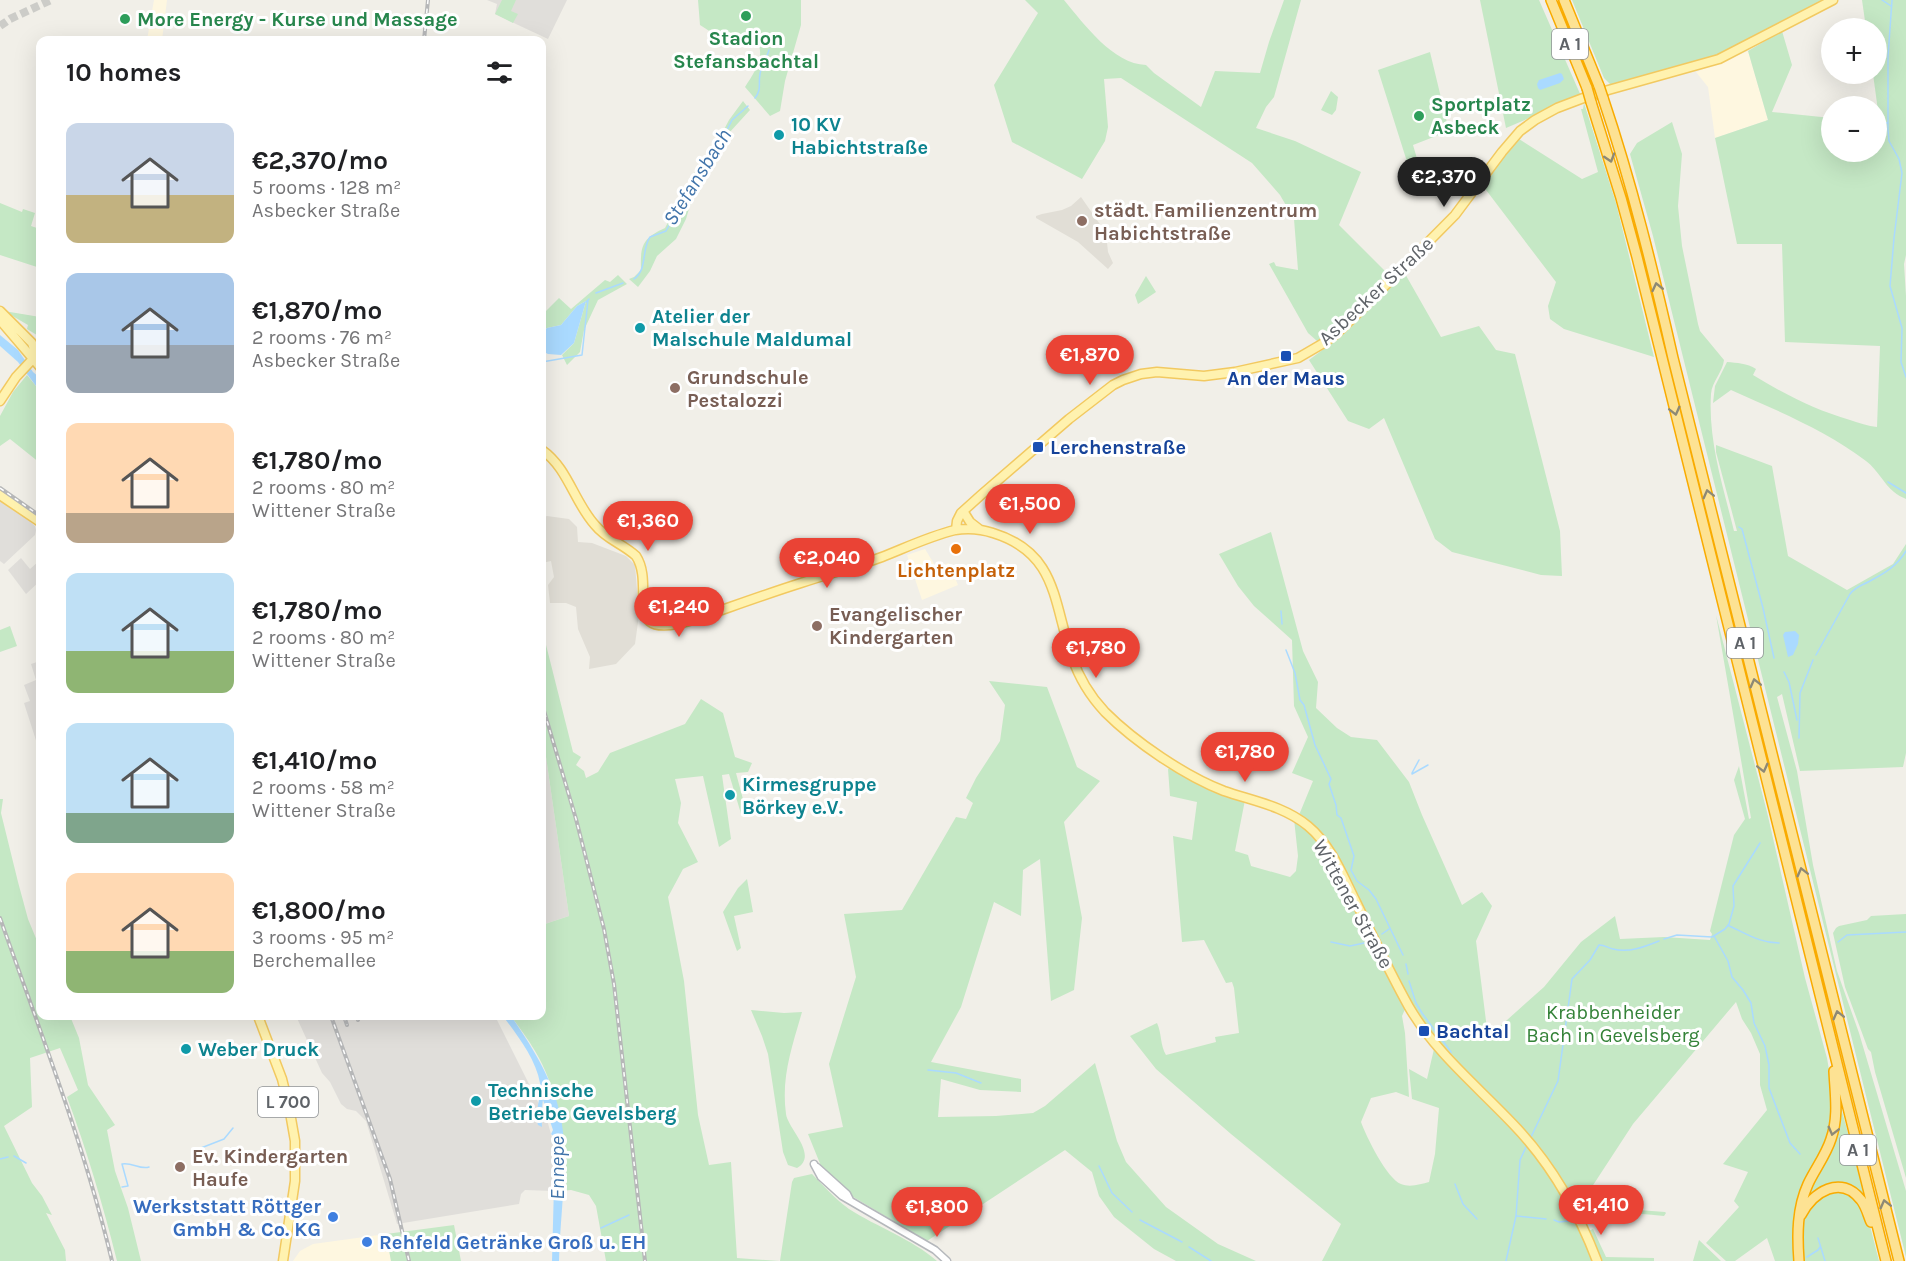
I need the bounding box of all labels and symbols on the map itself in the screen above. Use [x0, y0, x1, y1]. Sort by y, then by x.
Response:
place label: More Energy - Kurse und Massage [137, 8, 458, 31]
marker: Stadion Stefansbachtal [739, 9, 753, 23]
marker: More Energy - Kurse und Massage [118, 12, 132, 26]
place label: Stadion Stefansbachtal [673, 27, 819, 73]
road number: A 1 [1552, 29, 1588, 59]
place label: Sportplatz Asbeck [1431, 93, 1531, 139]
marker: Sportplatz Asbeck [1412, 109, 1426, 123]
place label: 10 KV Habichtstraße [791, 113, 928, 159]
water label: Stefansbach [658, 124, 736, 230]
marker: 10 KV Habichtstraße [772, 128, 786, 142]
one-way arrow [1603, 152, 1615, 163]
pin: €2,370 [1395, 157, 1493, 208]
place label: städt. Familienzentrum Habichtstraße [1094, 199, 1317, 245]
marker: städt. Familienzentrum Habichtstraße [1075, 214, 1089, 228]
street label: Asbecker Straße [1314, 232, 1438, 350]
one-way arrow [1651, 283, 1664, 293]
place label: Atelier der Malschule Maldumal [652, 305, 852, 351]
marker: Atelier der Malschule Maldumal [633, 321, 647, 335]
pin: €1,870 [1041, 335, 1139, 386]
marker: An der Maus [1279, 349, 1293, 363]
place label: Grundschule Pestalozzi [687, 366, 809, 412]
place label: An der Maus [1227, 367, 1345, 390]
marker: Grundschule Pestalozzi [668, 381, 682, 395]
one-way arrow [1667, 405, 1680, 415]
place label: Lerchenstraße [1050, 436, 1186, 459]
marker: Lerchenstraße [1031, 440, 1045, 454]
pin: €1,500 [981, 484, 1079, 535]
one-way arrow [1702, 489, 1715, 499]
pin: €1,360 [599, 501, 697, 552]
pin: €2,040 [778, 538, 876, 589]
marker: Lichtenplatz [949, 542, 963, 556]
place label: Lichtenplatz [897, 559, 1015, 582]
pin: €1,240 [630, 587, 728, 638]
place label: Evangelischer Kindergarten [829, 603, 962, 649]
marker: Evangelischer Kindergarten [810, 619, 824, 633]
pin: €1,780 [1047, 628, 1145, 679]
road number: A 1 [1727, 628, 1763, 658]
one-way arrow [1750, 678, 1763, 688]
pin: €1,780 [1196, 732, 1294, 783]
one-way arrow [1756, 763, 1769, 773]
place label: Kirmesgruppe Börkey e.V. [742, 773, 877, 819]
marker: Kirmesgruppe Börkey e.V. [723, 788, 737, 802]
street label: Wittener Straße [1308, 836, 1398, 972]
one-way arrow [1797, 867, 1810, 877]
park label: Krabbenheider Bach in Gevelsberg [1526, 1001, 1700, 1047]
one-way arrow [1832, 1010, 1845, 1020]
place label: Bachtal [1436, 1020, 1509, 1043]
marker: Bachtal [1417, 1024, 1431, 1038]
place label: Weber Druck [198, 1038, 319, 1061]
marker: Weber Druck [179, 1042, 193, 1056]
place label: Technische Betriebe Gevelsberg [488, 1079, 677, 1125]
road number: L 700 [258, 1087, 318, 1117]
marker: Technische Betriebe Gevelsberg [469, 1094, 483, 1108]
one-way arrow [1827, 1126, 1840, 1136]
road number: A 1 [1840, 1135, 1876, 1165]
water label: Ennepe [545, 1136, 569, 1200]
place label: Ev. Kindergarten Haufe [192, 1145, 348, 1191]
marker: Ev. Kindergarten Haufe [173, 1160, 187, 1174]
pin: €1,410 [1552, 1185, 1650, 1236]
pin: €1,800 [888, 1187, 986, 1238]
place label: Werkststatt Röttger GmbH & Co. KG [133, 1195, 321, 1241]
one-way arrow [1879, 1199, 1892, 1209]
marker: Werkststatt Röttger GmbH & Co. KG [326, 1210, 340, 1224]
place label: Rehfeld Getränke Groß u. EH [379, 1231, 646, 1254]
marker: Rehfeld Getränke Groß u. EH [360, 1235, 374, 1249]

